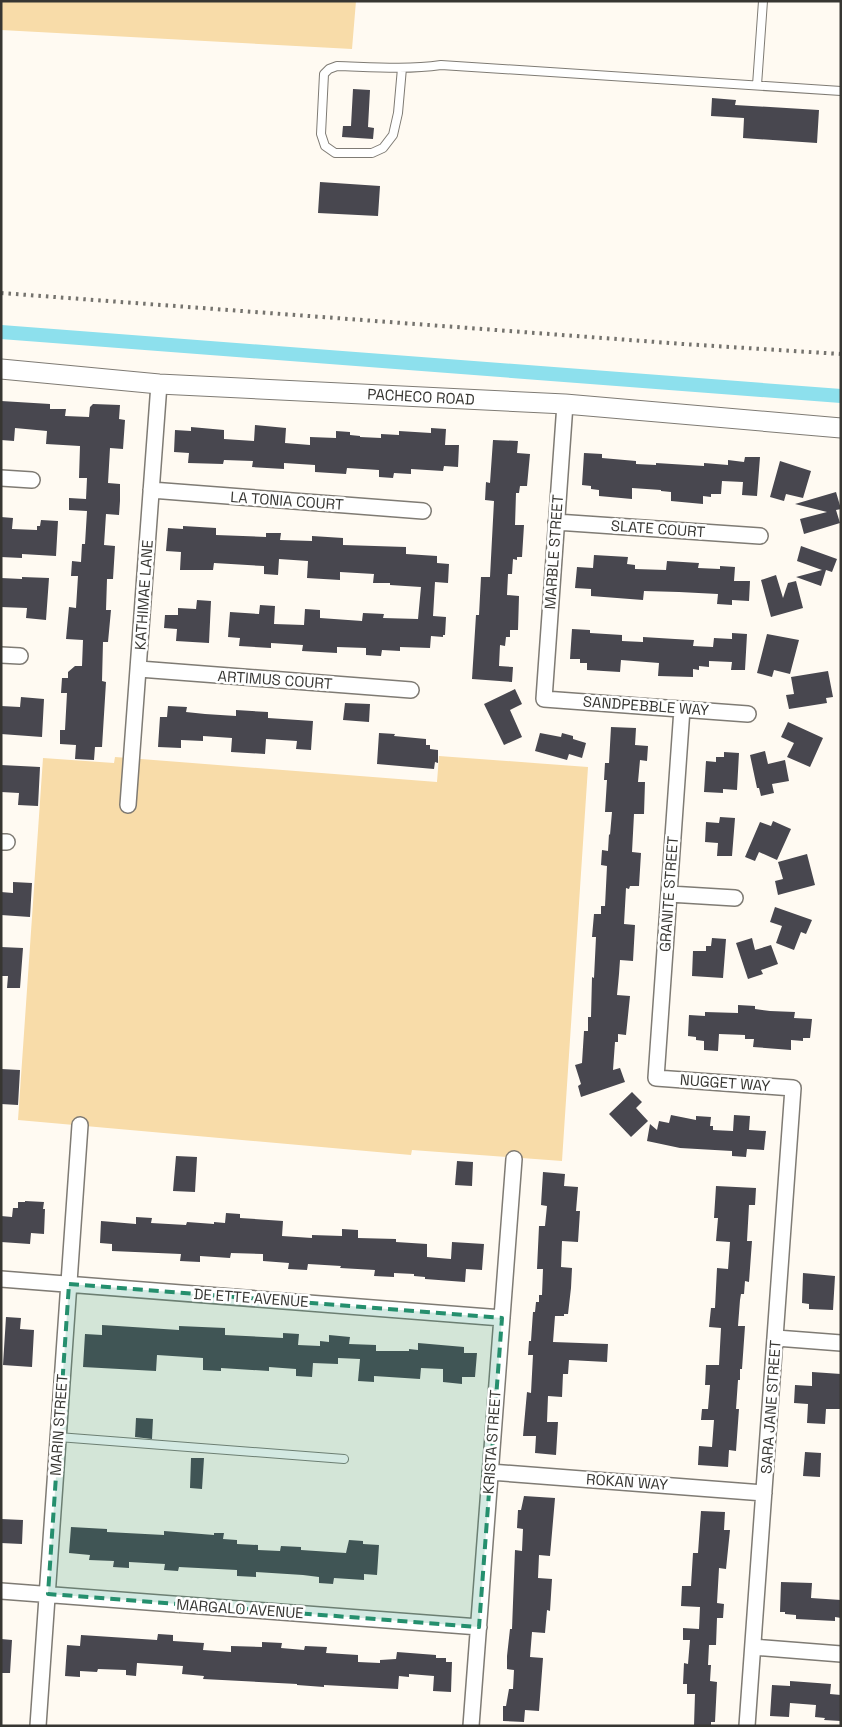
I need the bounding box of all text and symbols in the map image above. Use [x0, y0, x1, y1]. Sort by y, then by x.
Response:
street label: PACHECO ROAD [367, 384, 475, 409]
street label: LA TONIA COURT [230, 487, 345, 514]
street label: MARBLE STREET [540, 494, 567, 610]
street label: SLATE COURT [610, 516, 706, 541]
street label: KATHIMAE LANE [130, 539, 157, 651]
street label: ARTIMUS COURT [217, 666, 333, 693]
street label: SANDPEBBLE WAY [582, 692, 710, 719]
street label: GRANITE STREET [655, 835, 682, 953]
street label: NUGGET WAY [679, 1070, 771, 1095]
street label: DE ETTE AVENUE [193, 1284, 309, 1311]
street label: SARA JANE STREET [756, 1339, 785, 1474]
street label: MARIN STREET [45, 1373, 72, 1477]
street label: KRISTA STREET [478, 1389, 505, 1495]
street label: ROKAN WAY [585, 1469, 669, 1494]
street label: MARGALO AVENUE [176, 1595, 304, 1622]

